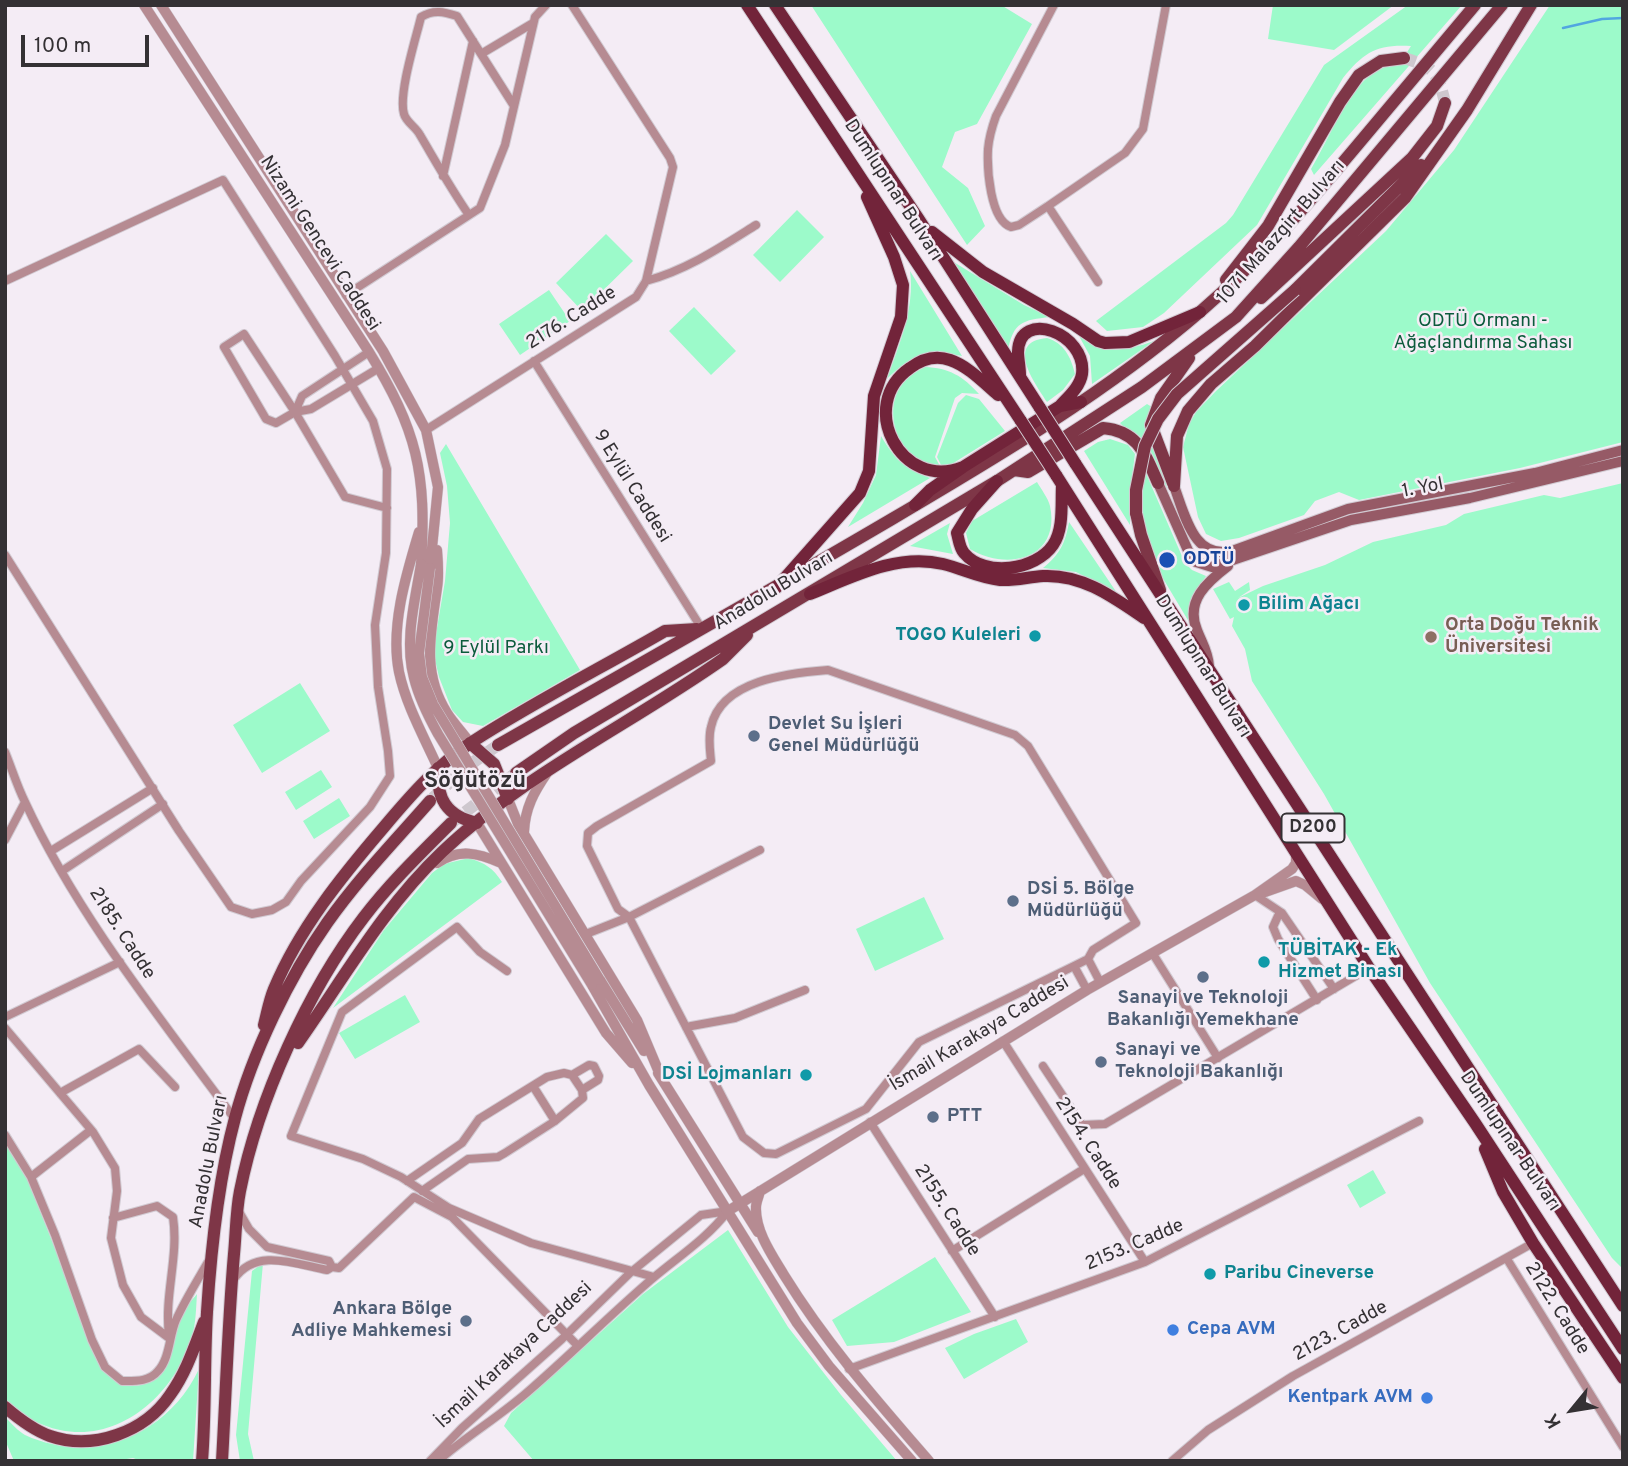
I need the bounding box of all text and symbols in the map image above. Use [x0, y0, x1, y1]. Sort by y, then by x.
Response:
scale bar [24, 21, 152, 65]
text: 100 m [34, 33, 91, 60]
street label: Dumlupınar Bulvarı [838, 116, 946, 266]
street label: Nizami Gencevi Caddesi [254, 152, 384, 336]
street label: 1071 Malazgirt Bulvarı [1213, 156, 1351, 310]
street label: 2176. Cadde [523, 282, 621, 356]
park label: ODTÜ Ormanı - Ağaçlandırma Sahası [1394, 311, 1572, 355]
street label: 9 Eylül Caddesi [587, 426, 675, 548]
street label: 1. Yol [1400, 474, 1446, 504]
street label: Anadolu Bulvarı [710, 547, 838, 637]
place label: ODTÜ [1183, 549, 1235, 571]
marker: ODTÜ [1157, 550, 1177, 570]
street label: Dumlupınar Bulvarı [1149, 591, 1255, 743]
place label: Bilim Ağacı [1258, 594, 1359, 616]
marker: Bilim Ağacı [1236, 597, 1252, 613]
place label: Orta Doğu Teknik Üniversitesi [1445, 615, 1599, 659]
place label: TOGO Kuleleri [895, 625, 1021, 647]
marker: TOGO Kuleleri [1027, 628, 1043, 644]
marker: Orta Doğu Teknik Üniversitesi [1423, 629, 1439, 645]
park label: 9 Eylül Parkı [443, 638, 549, 660]
place label: Devlet Su İşleri Genel Müdürlüğü [768, 714, 919, 758]
marker: Devlet Su İşleri Genel Müdürlüğü [746, 728, 762, 744]
district label: Söğütözü [424, 768, 526, 796]
road number: D200 [1282, 814, 1344, 842]
place label: DSİ 5. Bölge Müdürlüğü [1027, 879, 1134, 923]
street label: 2185. Cadde [83, 884, 159, 984]
marker: DSİ 5. Bölge Müdürlüğü [1005, 893, 1021, 909]
place label: TÜBİTAK - Ek Hizmet Binası [1278, 940, 1402, 984]
marker: TÜBİTAK - Ek Hizmet Binası [1256, 954, 1272, 970]
marker: Sanayi ve Teknoloji Bakanlığı Yemekhane [1195, 969, 1211, 985]
street label: İsmail Karakaya Caddesi [886, 972, 1074, 1098]
place label: Sanayi ve Teknoloji Bakanlığı Yemekhane [1107, 988, 1299, 1032]
place label: Sanayi ve Teknoloji Bakanlığı [1115, 1040, 1283, 1084]
marker: Sanayi ve Teknoloji Bakanlığı [1093, 1054, 1109, 1070]
place label: DSİ Lojmanları [662, 1064, 792, 1086]
marker: DSİ Lojmanları [798, 1067, 814, 1083]
street label: Dumlupınar Bulvarı [1454, 1068, 1564, 1216]
street label: Anadolu Bulvarı [186, 1093, 234, 1231]
street label: 2154. Cadde [1049, 1094, 1125, 1194]
place label: PTT [947, 1106, 982, 1128]
marker: PTT [925, 1109, 941, 1125]
street label: 2155. Cadde [908, 1161, 984, 1261]
street label: 2153. Cadde [1082, 1215, 1188, 1277]
street label: 2122. Cadde [1519, 1258, 1593, 1360]
place label: Paribu Cineverse [1224, 1263, 1374, 1285]
marker: Paribu Cineverse [1202, 1266, 1218, 1282]
street label: İsmail Karakaya Caddesi [432, 1278, 598, 1434]
street label: 2123. Cadde [1290, 1297, 1392, 1367]
place label: Ankara Bölge Adliye Mahkemesi [291, 1299, 452, 1343]
marker: Ankara Bölge Adliye Mahkemesi [458, 1313, 474, 1329]
place label: Cepa AVM [1187, 1319, 1276, 1341]
marker: Cepa AVM [1165, 1322, 1181, 1338]
north arrow [1537, 1375, 1607, 1445]
place label: Kentpark AVM [1287, 1387, 1413, 1409]
marker: Kentpark AVM [1419, 1390, 1435, 1406]
text: K [1540, 1409, 1568, 1432]

